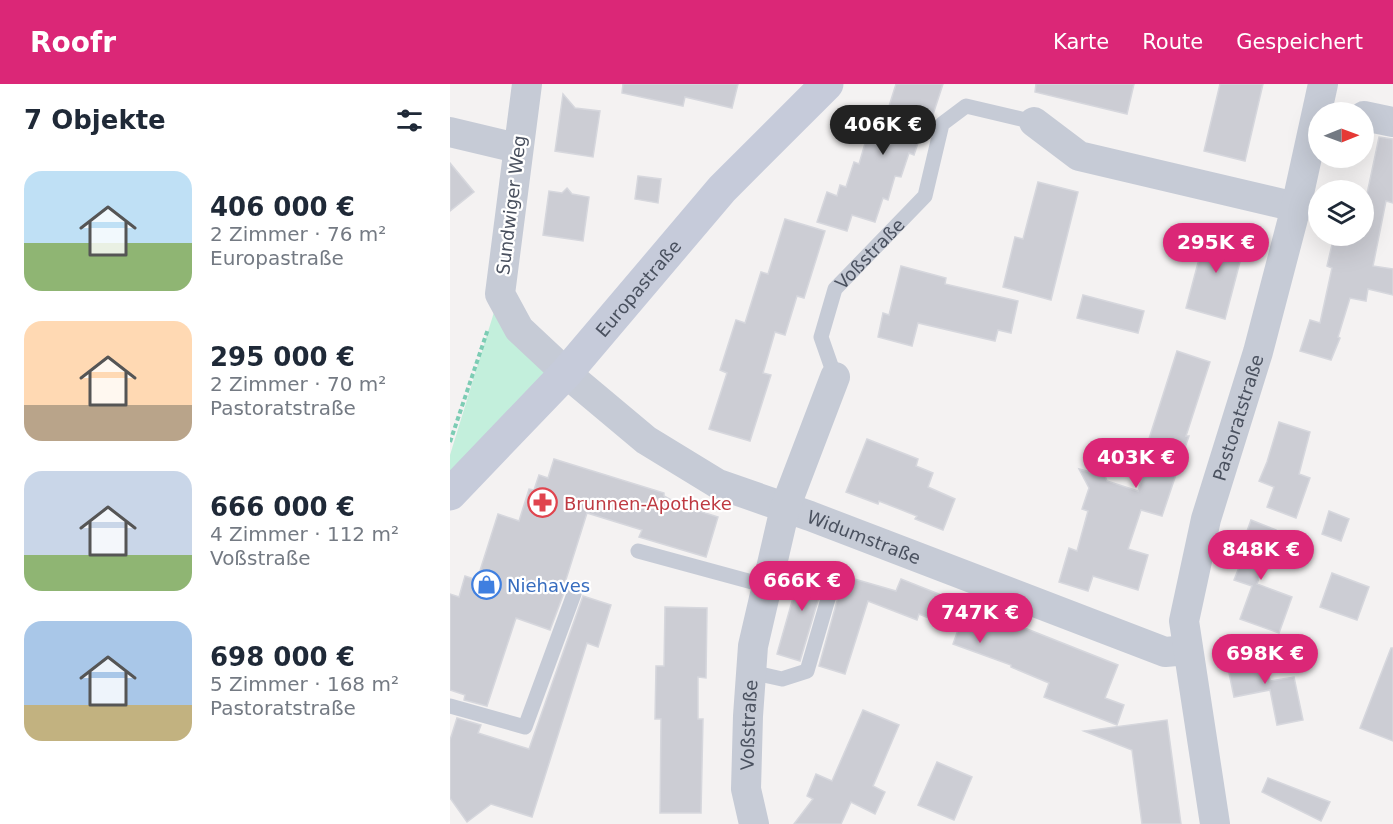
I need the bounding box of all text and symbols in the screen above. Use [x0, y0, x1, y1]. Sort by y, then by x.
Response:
text: Roofr [30, 26, 116, 59]
text: Karte [1053, 30, 1109, 54]
text: Route [1142, 30, 1203, 54]
text: Gespeichert [1236, 30, 1363, 54]
north arrow [1308, 102, 1374, 168]
map controls [1308, 102, 1374, 246]
icon: filters [393, 104, 426, 137]
text: 7 Objekte [24, 105, 166, 135]
pin: 406K € [834, 105, 932, 156]
text: 406K € [844, 112, 922, 136]
street label: Sundwiger Weg [492, 134, 530, 276]
button: layers [1308, 180, 1374, 246]
text: 406 000 € [210, 192, 355, 222]
icon: home [72, 195, 144, 267]
street label: Voßstraße [830, 213, 909, 293]
text: 2 Zimmer · 76 m² [210, 222, 386, 246]
pin: 295K € [1167, 223, 1265, 274]
text: 295K € [1177, 230, 1255, 254]
street label: Europastraße [591, 235, 685, 341]
text: Europastraße [210, 246, 344, 270]
text: 295 000 € [210, 342, 355, 372]
icon: home [72, 345, 144, 417]
street label: Pastoratstraße [1208, 352, 1267, 483]
text: 2 Zimmer · 70 m² [210, 372, 386, 396]
text: Pastoratstraße [210, 396, 356, 420]
pin: 403K € [1087, 438, 1185, 489]
text: 403K € [1097, 445, 1175, 469]
pharmacy icon: Brunnen-Apotheke [527, 487, 559, 519]
text: 666 000 € [210, 492, 355, 522]
place label: Brunnen-Apotheke [564, 493, 732, 514]
icon: home [72, 495, 144, 567]
street label: Widumstraße [804, 505, 924, 568]
text: 4 Zimmer · 112 m² [210, 522, 399, 546]
pin: 848K € [1212, 530, 1310, 581]
text: 848K € [1222, 537, 1300, 561]
text: Voßstraße [210, 546, 311, 570]
pin: 666K € [753, 561, 851, 612]
text: 666K € [763, 568, 841, 592]
shop icon: Niehaves [470, 569, 502, 601]
place label: Niehaves [507, 575, 590, 596]
pin: 747K € [931, 593, 1029, 644]
text: 747K € [941, 600, 1019, 624]
pin: 698K € [1216, 634, 1314, 685]
text: 698K € [1226, 641, 1304, 665]
text: 698 000 € [210, 642, 355, 672]
icon: home [72, 645, 144, 717]
text: 5 Zimmer · 168 m² [210, 672, 399, 696]
street label: Voßstraße [736, 679, 761, 770]
text: Pastoratstraße [210, 696, 356, 720]

